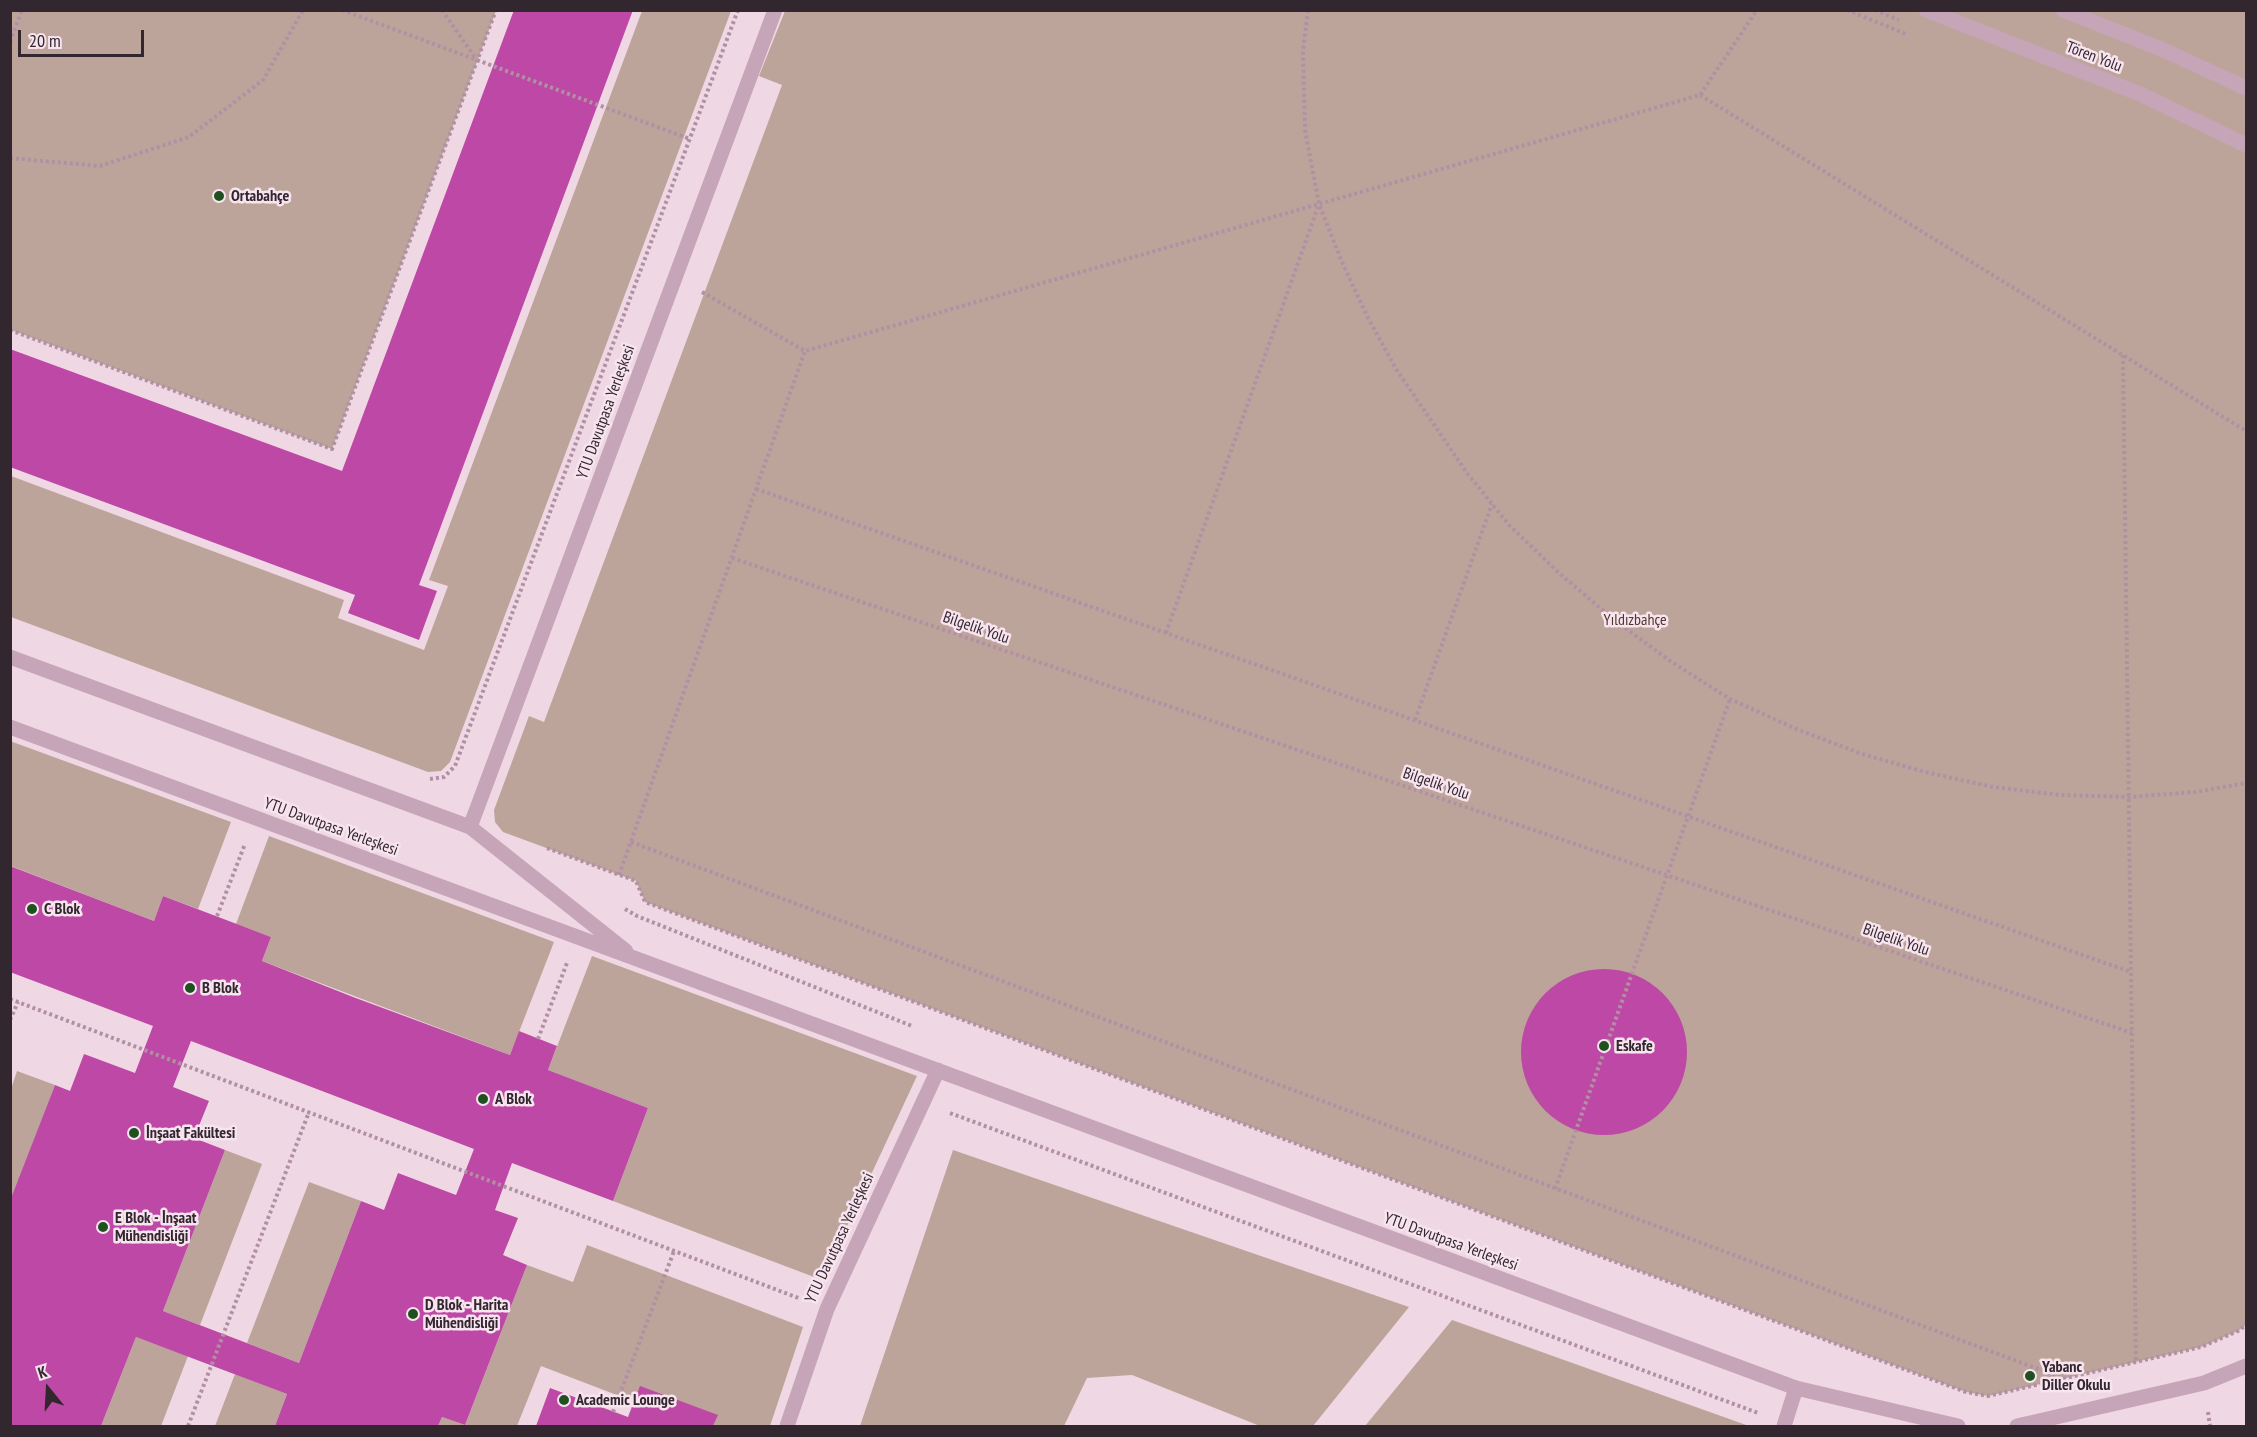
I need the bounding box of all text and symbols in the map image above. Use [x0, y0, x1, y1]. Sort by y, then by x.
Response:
scale bar [21, 18, 147, 56]
text: 20 m [29, 29, 61, 52]
street label: Tören Yolu [2063, 38, 2125, 76]
place label: Ortabahçe [231, 186, 289, 206]
marker: Ortabahçe [212, 189, 226, 203]
street label: YTU Davutpasa Yerleşkesi [573, 342, 639, 482]
street label: Bilgelik Yolu [940, 608, 1012, 648]
park label: Yıldızbahçe [1603, 610, 1667, 630]
street label: Bilgelik Yolu [1400, 764, 1472, 804]
street label: YTU Davutpasa Yerleşkesi [261, 794, 401, 860]
place label: C Blok [44, 899, 80, 919]
marker: C Blok [25, 902, 39, 916]
street label: Bilgelik Yolu [1860, 920, 1932, 960]
place label: B Blok [202, 978, 239, 998]
marker: B Blok [183, 981, 197, 995]
place label: Eskafe [1616, 1036, 1653, 1056]
marker: Eskafe [1597, 1039, 1611, 1053]
place label: A Blok [495, 1089, 532, 1109]
marker: A Blok [476, 1092, 490, 1106]
place label: İnşaat Fakültesi [146, 1123, 235, 1143]
marker: İnşaat Fakültesi [127, 1126, 141, 1140]
street label: YTU Davutpasa Yerleşkesi [801, 1170, 879, 1306]
place label: E Blok - İnşaat Mühendisliği [115, 1208, 196, 1246]
street label: YTU Davutpasa Yerleşkesi [1381, 1209, 1521, 1275]
marker: E Blok - İnşaat Mühendisliği [96, 1220, 110, 1234]
place label: D Blok - Harita Mühendisliği [425, 1295, 508, 1333]
marker: D Blok - Harita Mühendisliği [406, 1307, 420, 1321]
place label: Yabanc Diller Okulu [2042, 1357, 2110, 1395]
north arrow [18, 1359, 78, 1419]
text: K [35, 1361, 49, 1383]
marker: Yabanc Diller Okulu [2023, 1369, 2037, 1383]
place label: Academic Lounge [576, 1390, 675, 1410]
marker: Academic Lounge [557, 1393, 571, 1407]

